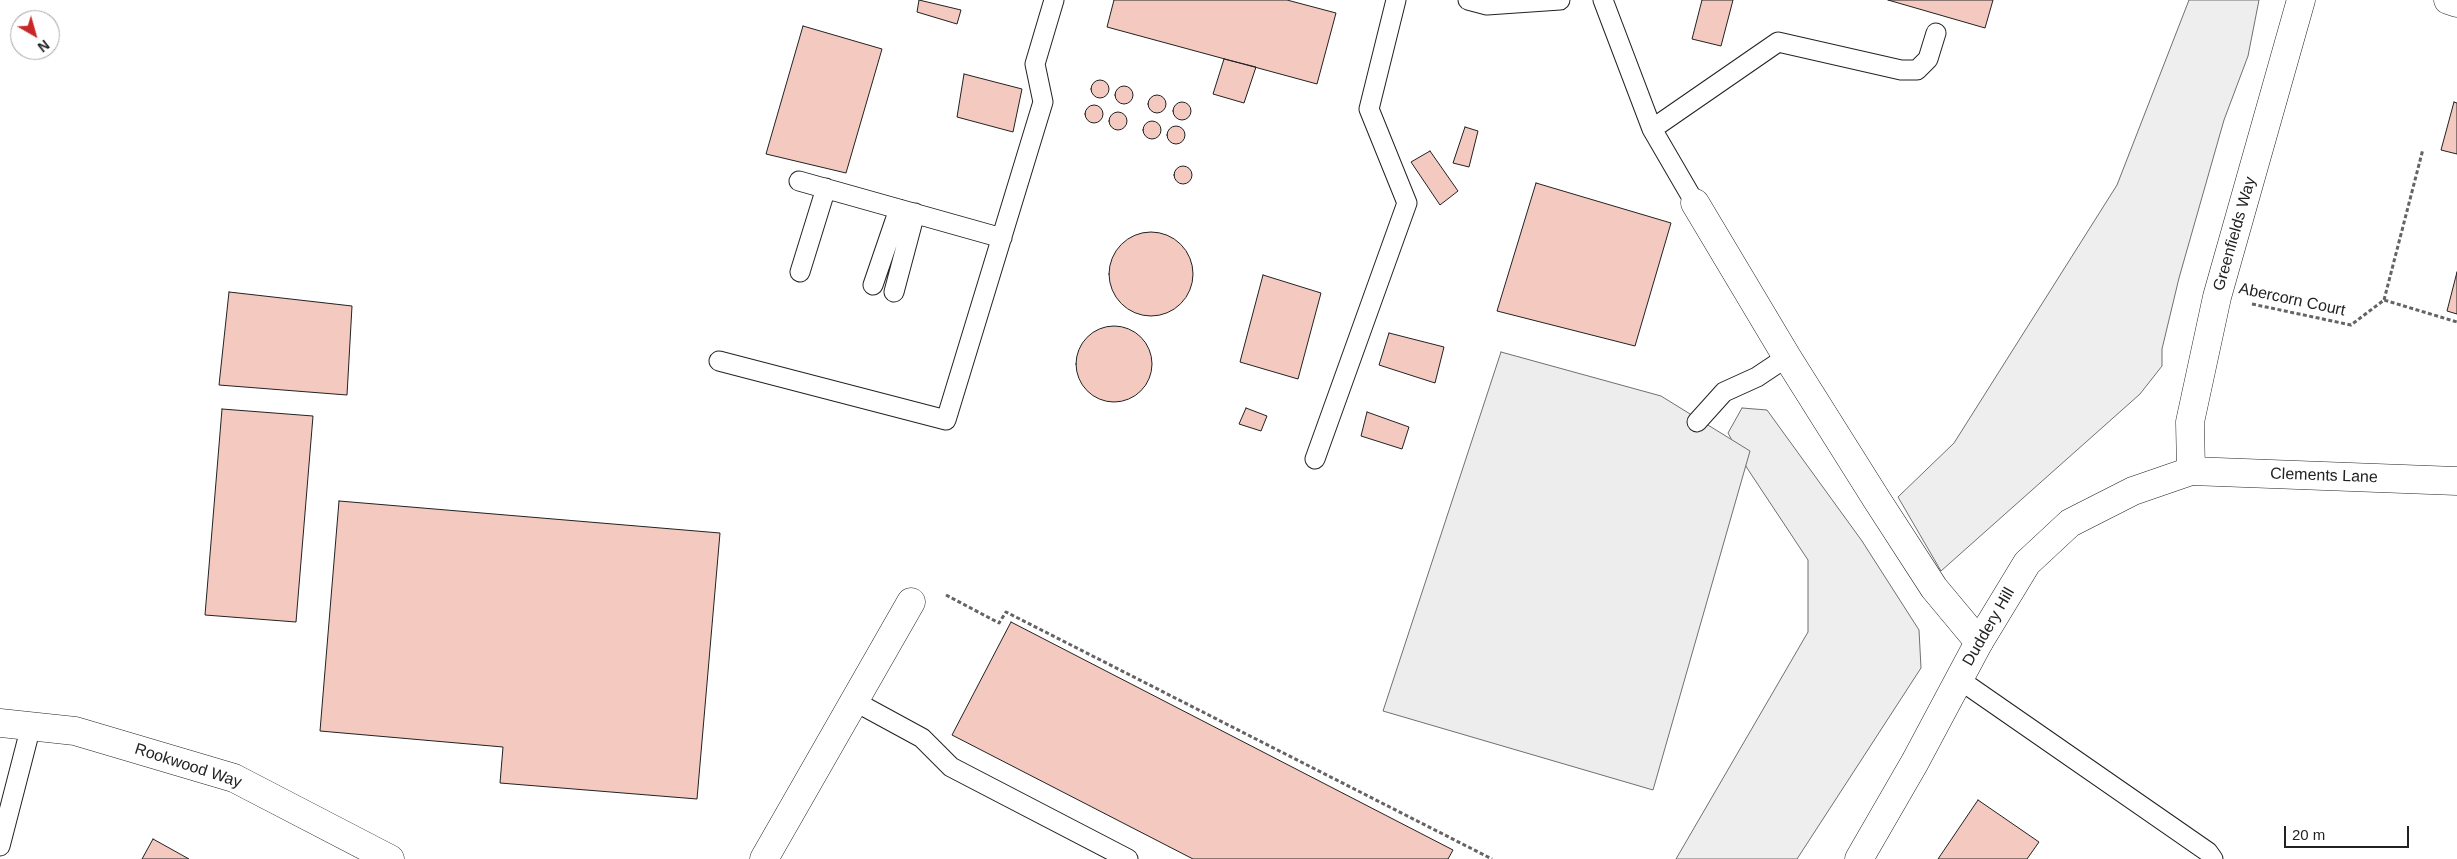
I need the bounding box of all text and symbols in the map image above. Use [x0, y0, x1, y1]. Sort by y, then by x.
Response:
north arrow [10, 10, 60, 60]
text: N [35, 37, 53, 55]
street label: Greenfields Way [2210, 175, 2260, 293]
street label: Abercorn Court [2237, 279, 2347, 321]
street label: Clements Lane [2270, 465, 2378, 487]
street label: Duddery Hill [1959, 584, 2019, 670]
street label: Rookwood Way [132, 740, 244, 792]
scale bar [2287, 816, 2412, 848]
text: 20 m [2292, 826, 2325, 843]

